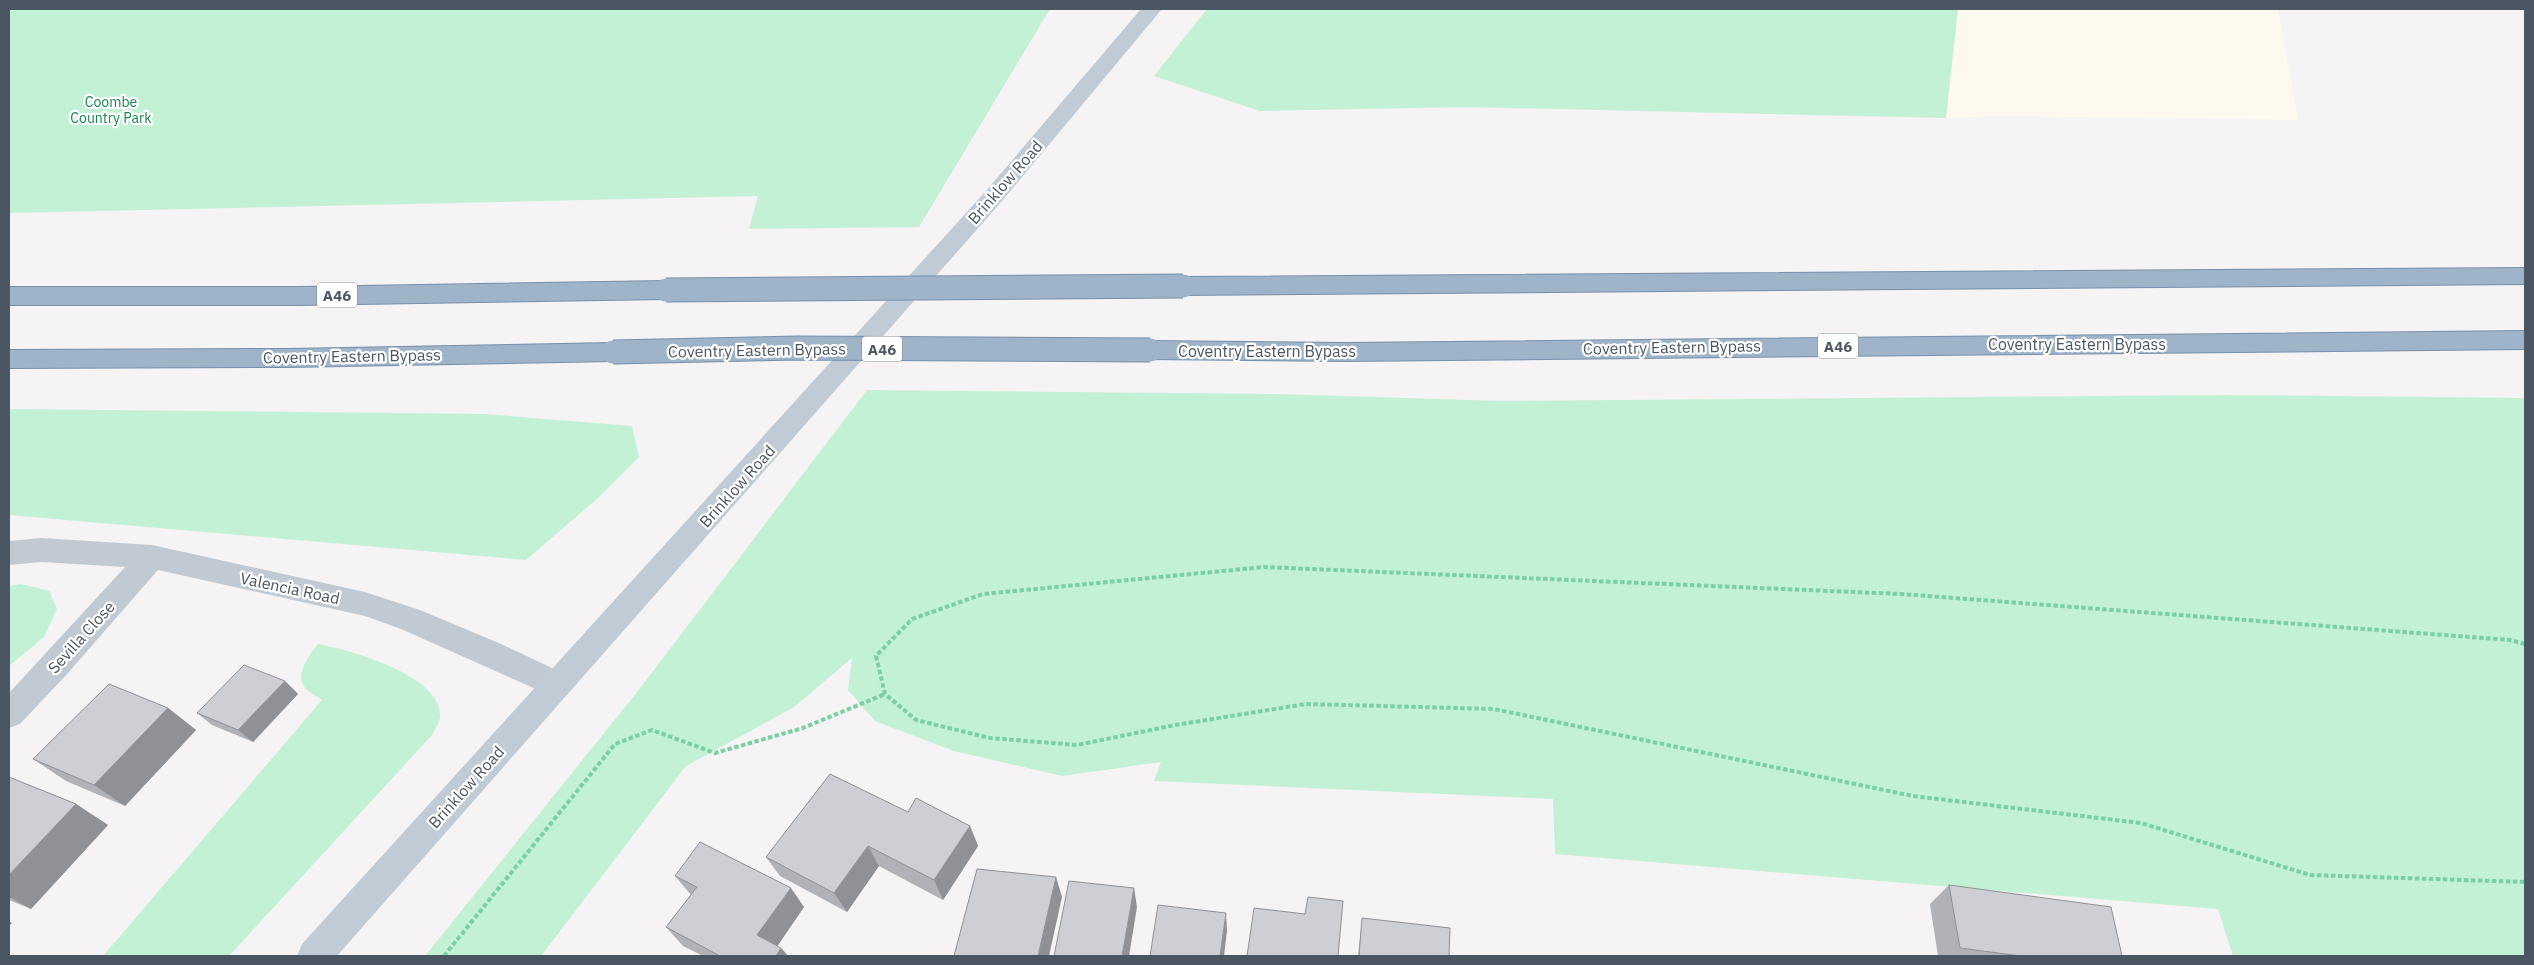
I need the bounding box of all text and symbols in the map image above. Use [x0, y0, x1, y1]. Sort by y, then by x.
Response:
park label: Coombe Country Park [70, 93, 152, 127]
street label: Brinklow Road [963, 136, 1047, 228]
road number: A46 [317, 282, 357, 308]
road number: A46 [1818, 334, 1858, 358]
street label: Coventry Eastern Bypass [1988, 334, 2166, 354]
street label: Coventry Eastern Bypass [1583, 335, 1761, 359]
road number: A46 [862, 336, 902, 362]
street label: Coventry Eastern Bypass [668, 338, 846, 362]
street label: Coventry Eastern Bypass [1178, 341, 1356, 361]
street label: Coventry Eastern Bypass [263, 344, 441, 368]
street label: Brinklow Road [695, 441, 779, 531]
street label: Valencia Road [238, 568, 342, 608]
street label: Sevilla Close [43, 596, 119, 677]
street label: Brinklow Road [424, 742, 508, 832]

